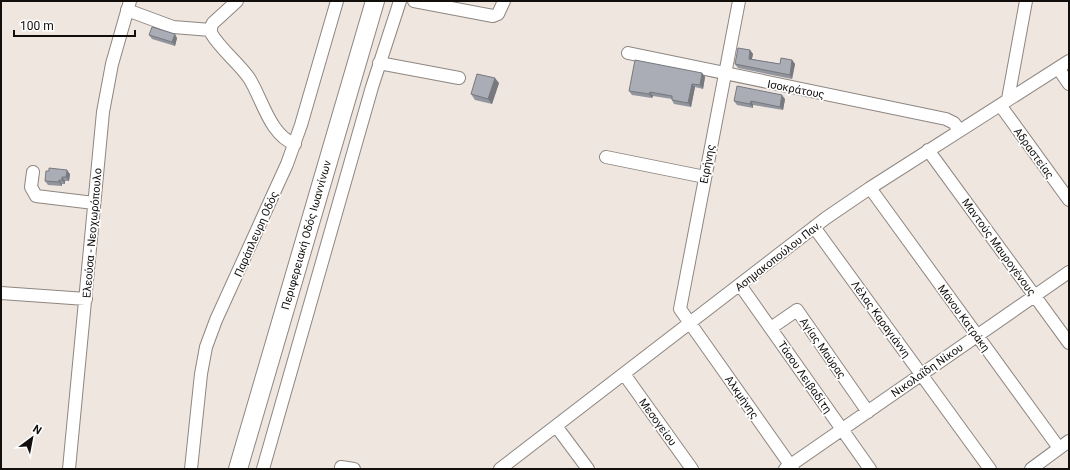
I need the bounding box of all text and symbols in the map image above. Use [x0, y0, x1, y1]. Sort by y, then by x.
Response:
scale bar [14, 12, 135, 38]
text: 100 m [20, 19, 54, 33]
street label: Ισοκράτους [766, 78, 826, 101]
street label: Αδραστείας [1011, 125, 1056, 181]
street label: Ειρήνης [697, 143, 718, 185]
street label: Περιφερειακή Οδός Ιωαννίνων [279, 158, 334, 311]
street label: Ελεούσα - Νεοχωρόπουλο [80, 167, 105, 299]
street label: Παράπλευρη Οδός [232, 189, 281, 279]
street label: Μαντούς Μαυρογένους [959, 196, 1038, 298]
street label: Ασημακοπούλου Παν. [732, 219, 824, 294]
street label: Λέλας Καραγιάννη [848, 278, 913, 360]
street label: Μάνου Κατράκη [935, 282, 992, 354]
street label: Αγίας Μαύρας [797, 315, 848, 381]
street label: Τάσου Λειβαδίτη [775, 339, 834, 416]
street label: Νικολαΐδη Νίκου [889, 341, 966, 400]
street label: Αλκμήνης [722, 373, 761, 421]
street label: Μεσογείου [636, 396, 679, 448]
north arrow [12, 418, 52, 458]
text: N [30, 422, 44, 438]

